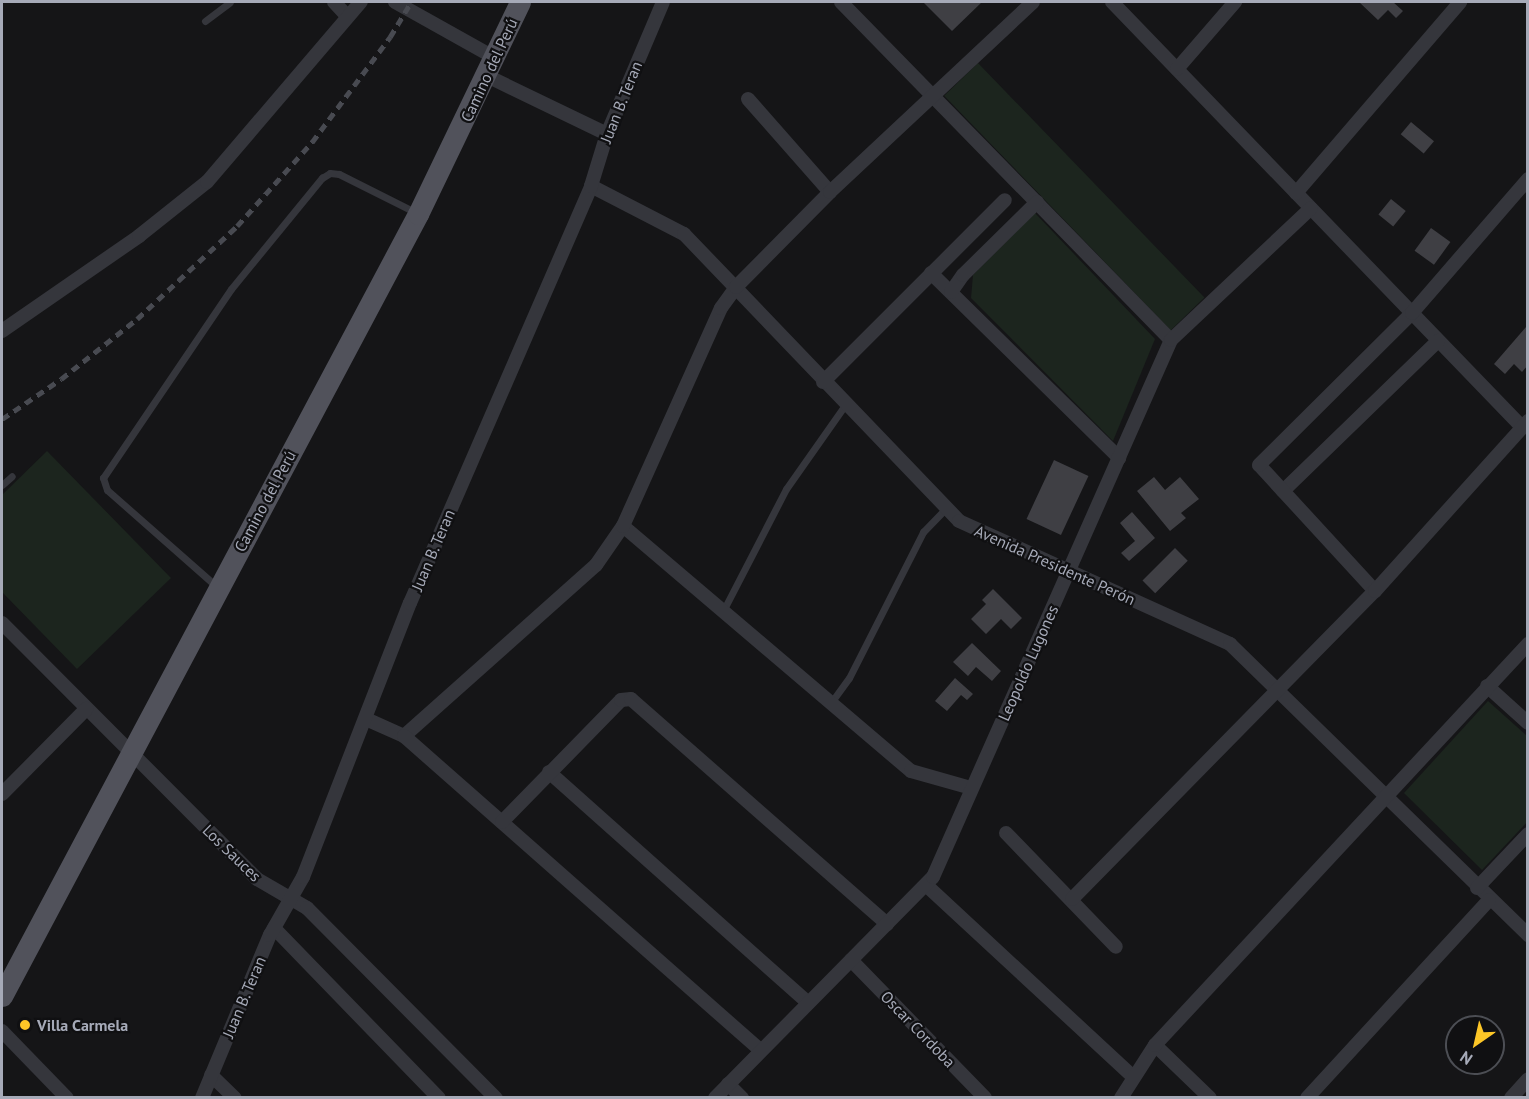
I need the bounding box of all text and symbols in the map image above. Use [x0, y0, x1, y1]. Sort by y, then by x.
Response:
street label: Camino del Perú [457, 15, 521, 125]
street label: Juan B. Teran [596, 57, 646, 147]
street label: Camino del Perú [230, 447, 300, 555]
street label: Juan B. Teran [407, 506, 459, 594]
street label: Avenida Presidente Perón [972, 521, 1138, 609]
street label: Leopoldo Lugones [994, 602, 1062, 724]
street label: Los Sauces [199, 821, 265, 885]
street label: Juan B. Teran [218, 953, 270, 1041]
street label: Oscar Cordoba [877, 987, 959, 1071]
place label: Villa Carmela [37, 1015, 128, 1035]
north arrow [1445, 1015, 1505, 1075]
marker: Villa Carmela [18, 1018, 32, 1032]
text: N [1456, 1047, 1476, 1069]

